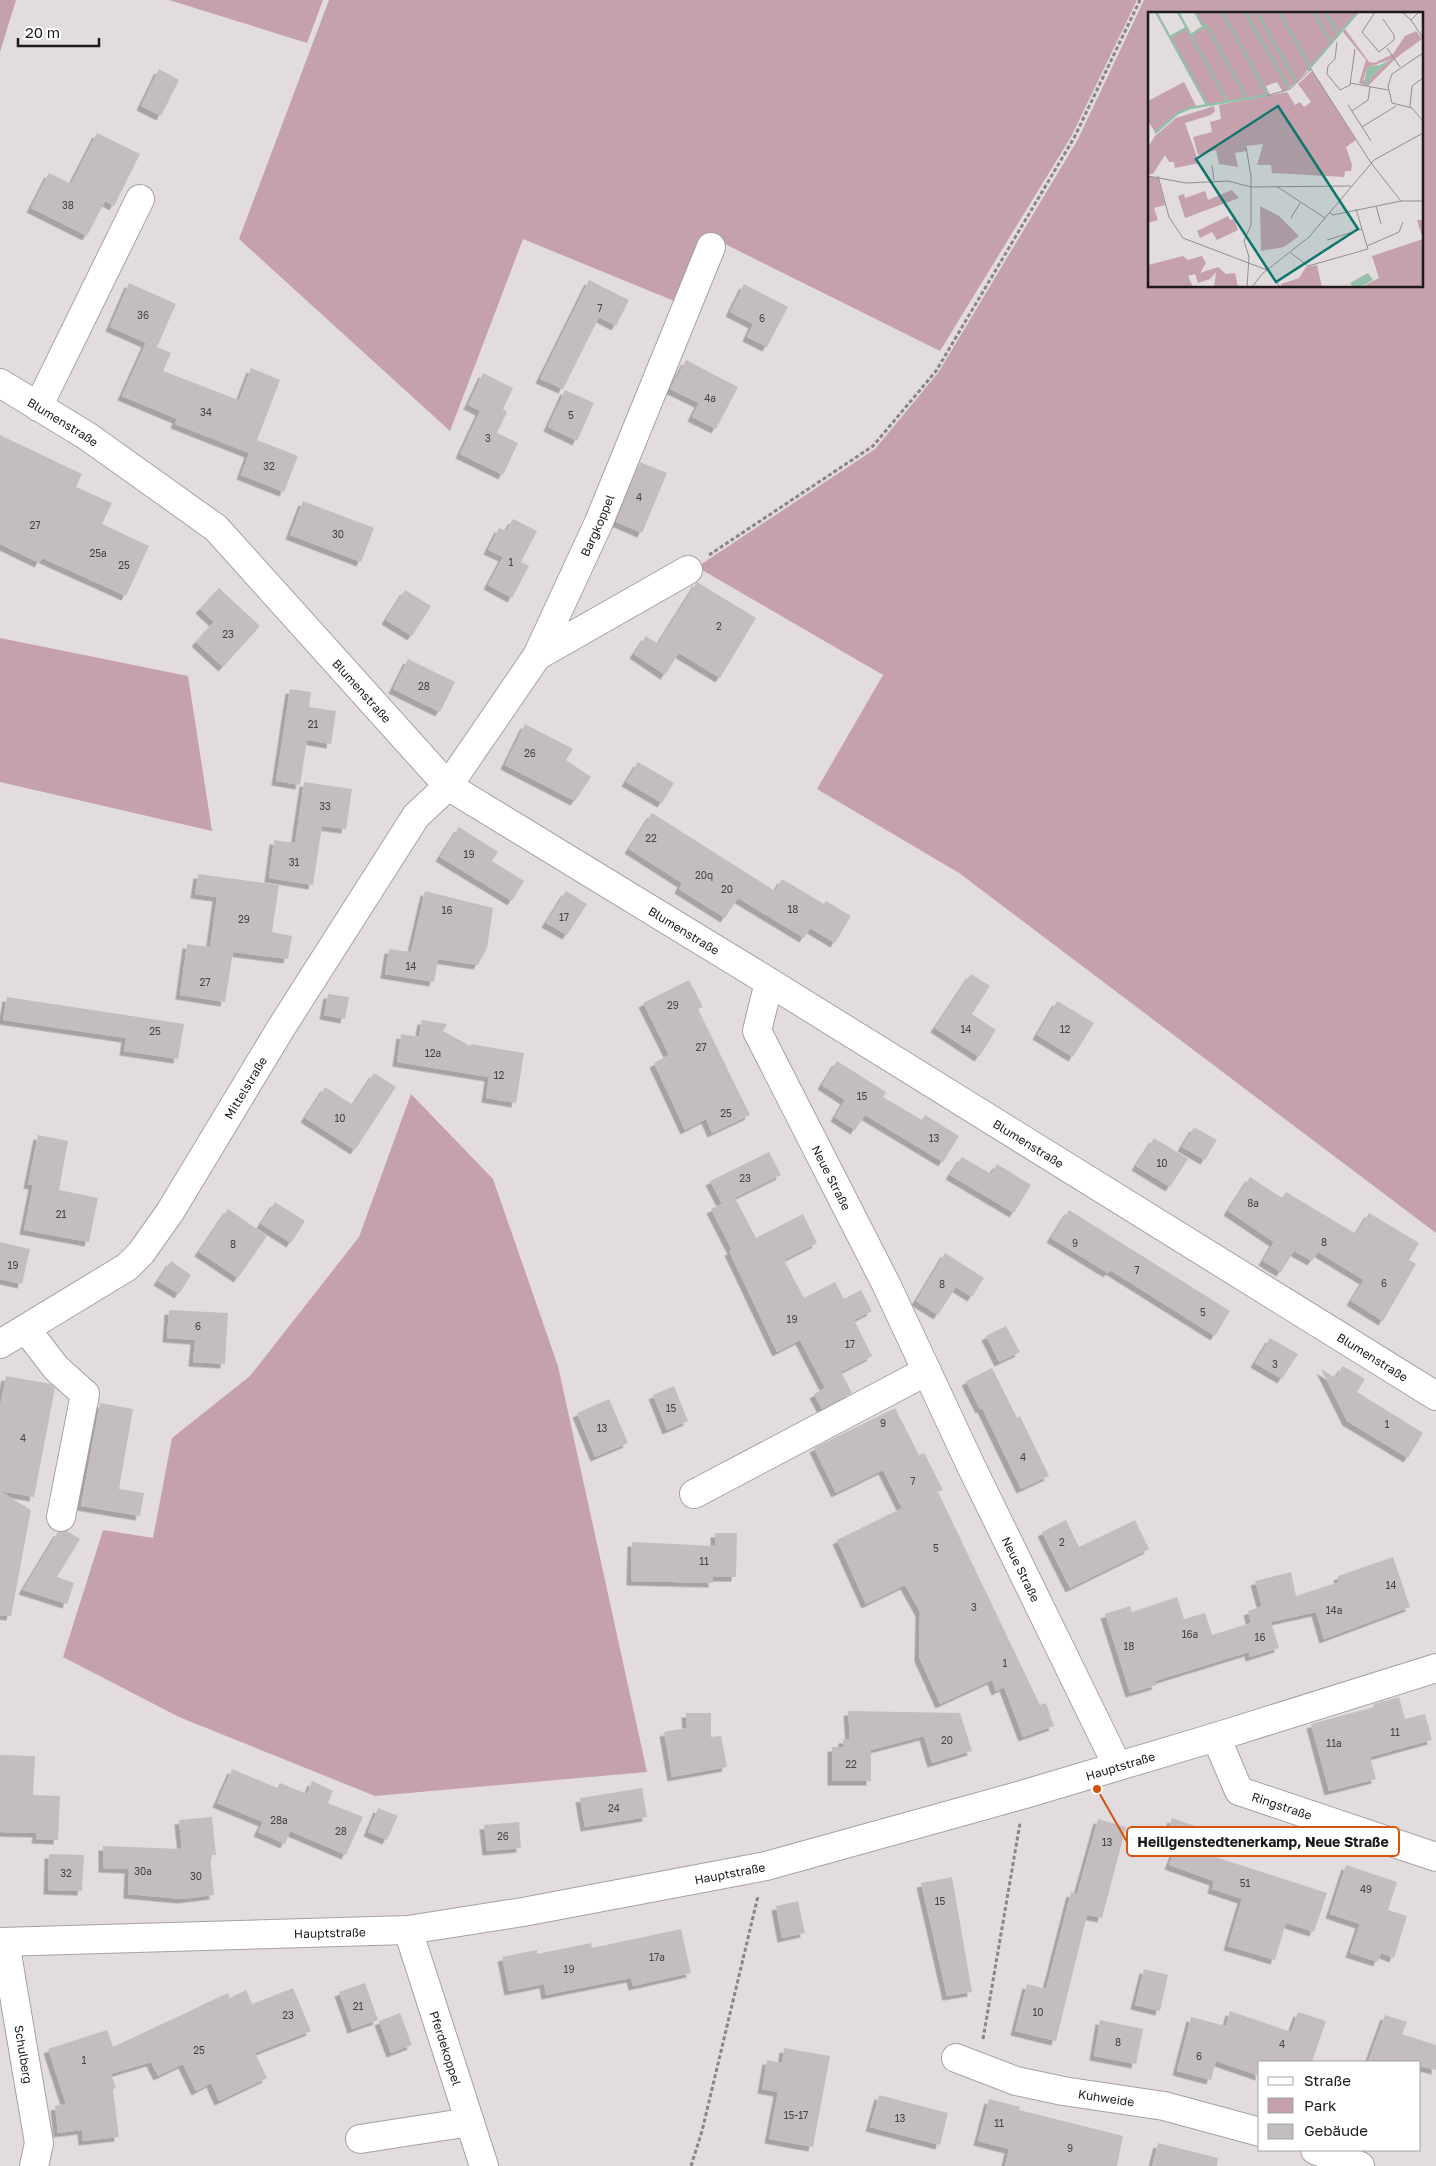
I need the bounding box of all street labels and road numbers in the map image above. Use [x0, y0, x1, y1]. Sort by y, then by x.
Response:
street label: Blumenstraße [25, 394, 102, 449]
street label: Bargkoppel [577, 492, 617, 559]
street label: Blumenstraße [330, 656, 395, 726]
street label: Blumenstraße [646, 903, 723, 958]
street label: Mittelstraße [221, 1053, 270, 1121]
street label: Blumenstraße [990, 1116, 1067, 1171]
street label: Neue Straße [809, 1143, 855, 1213]
street label: Blumenstraße [1335, 1329, 1411, 1384]
street label: Neue Straße [999, 1534, 1044, 1604]
street label: Hauptstraße [1084, 1748, 1157, 1783]
street label: Ringstraße [1250, 1788, 1314, 1822]
street label: Hauptstraße [693, 1859, 766, 1887]
street label: Hauptstraße [294, 1924, 366, 1941]
street label: Pferdekoppel [427, 2009, 465, 2087]
street label: Schulberg [12, 2024, 36, 2085]
street label: Kuhweide [1077, 2086, 1135, 2109]

